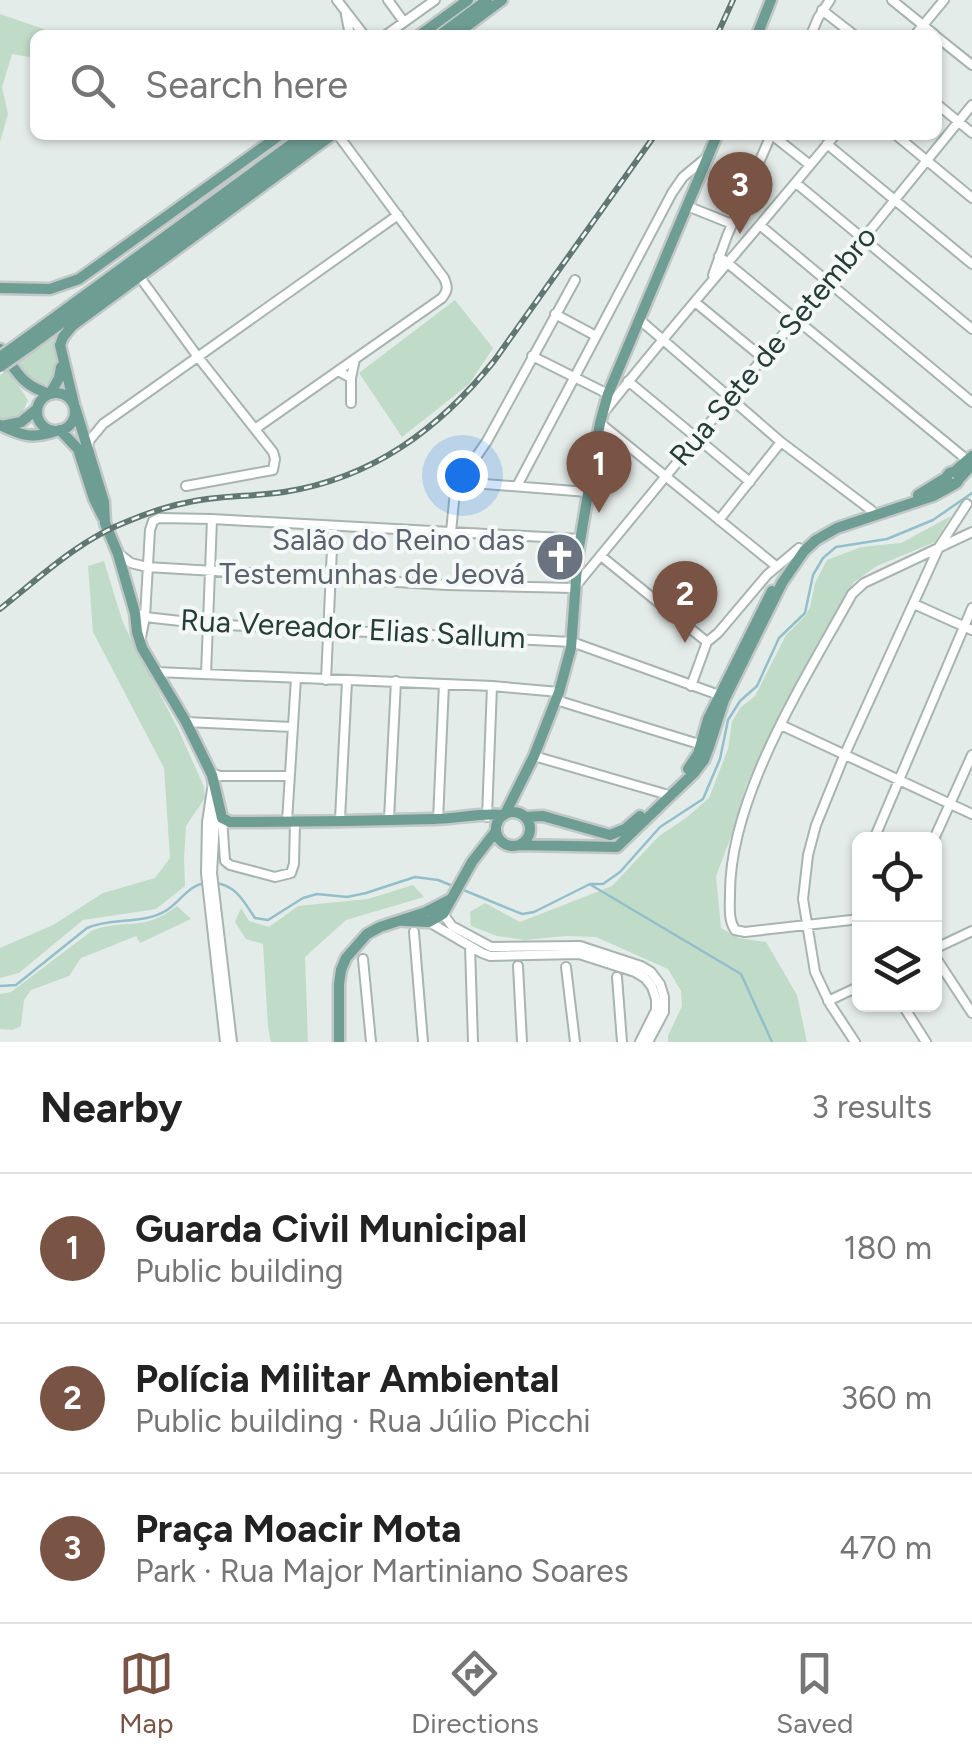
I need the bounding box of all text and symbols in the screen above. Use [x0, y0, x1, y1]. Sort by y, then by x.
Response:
search box [30, 30, 942, 140]
icon: search [65, 58, 120, 113]
text: Search here [145, 62, 348, 108]
pin: 3 [708, 152, 772, 234]
street label: Rua Sete de Setembro [661, 218, 884, 473]
pin: 1 [566, 430, 632, 513]
your location [437, 450, 488, 501]
place label: Salão do Reino das Testemunhas de Jeová [219, 521, 525, 592]
church icon: Salão do Reino das Testemunhas de Jeová [534, 531, 586, 583]
pin: 2 [652, 560, 718, 643]
street label: Rua Vereador Elias Sallum [179, 601, 527, 656]
map controls [852, 832, 942, 1012]
button: locate [852, 832, 942, 922]
button: layers [852, 922, 942, 1012]
text: Nearby [40, 1082, 182, 1133]
text: 3 results [812, 1088, 932, 1126]
text: Guarda Civil Municipal [135, 1206, 527, 1252]
text: 1 [66, 1229, 79, 1267]
text: 180 m [843, 1229, 932, 1267]
text: Public building [135, 1252, 344, 1290]
text: Polícia Militar Ambiental [135, 1356, 559, 1402]
text: 2 [63, 1379, 82, 1417]
text: 360 m [841, 1379, 932, 1417]
text: Public building · Rua Júlio Picchi [135, 1402, 591, 1440]
text: Praça Moacir Mota [135, 1506, 461, 1552]
text: 3 [64, 1529, 81, 1567]
text: 470 m [839, 1529, 932, 1567]
text: Park · Rua Major Martiniano Soares [135, 1552, 629, 1590]
tab: Map [119, 1646, 174, 1740]
tab: Directions [411, 1646, 539, 1740]
tab: Saved [776, 1646, 853, 1740]

